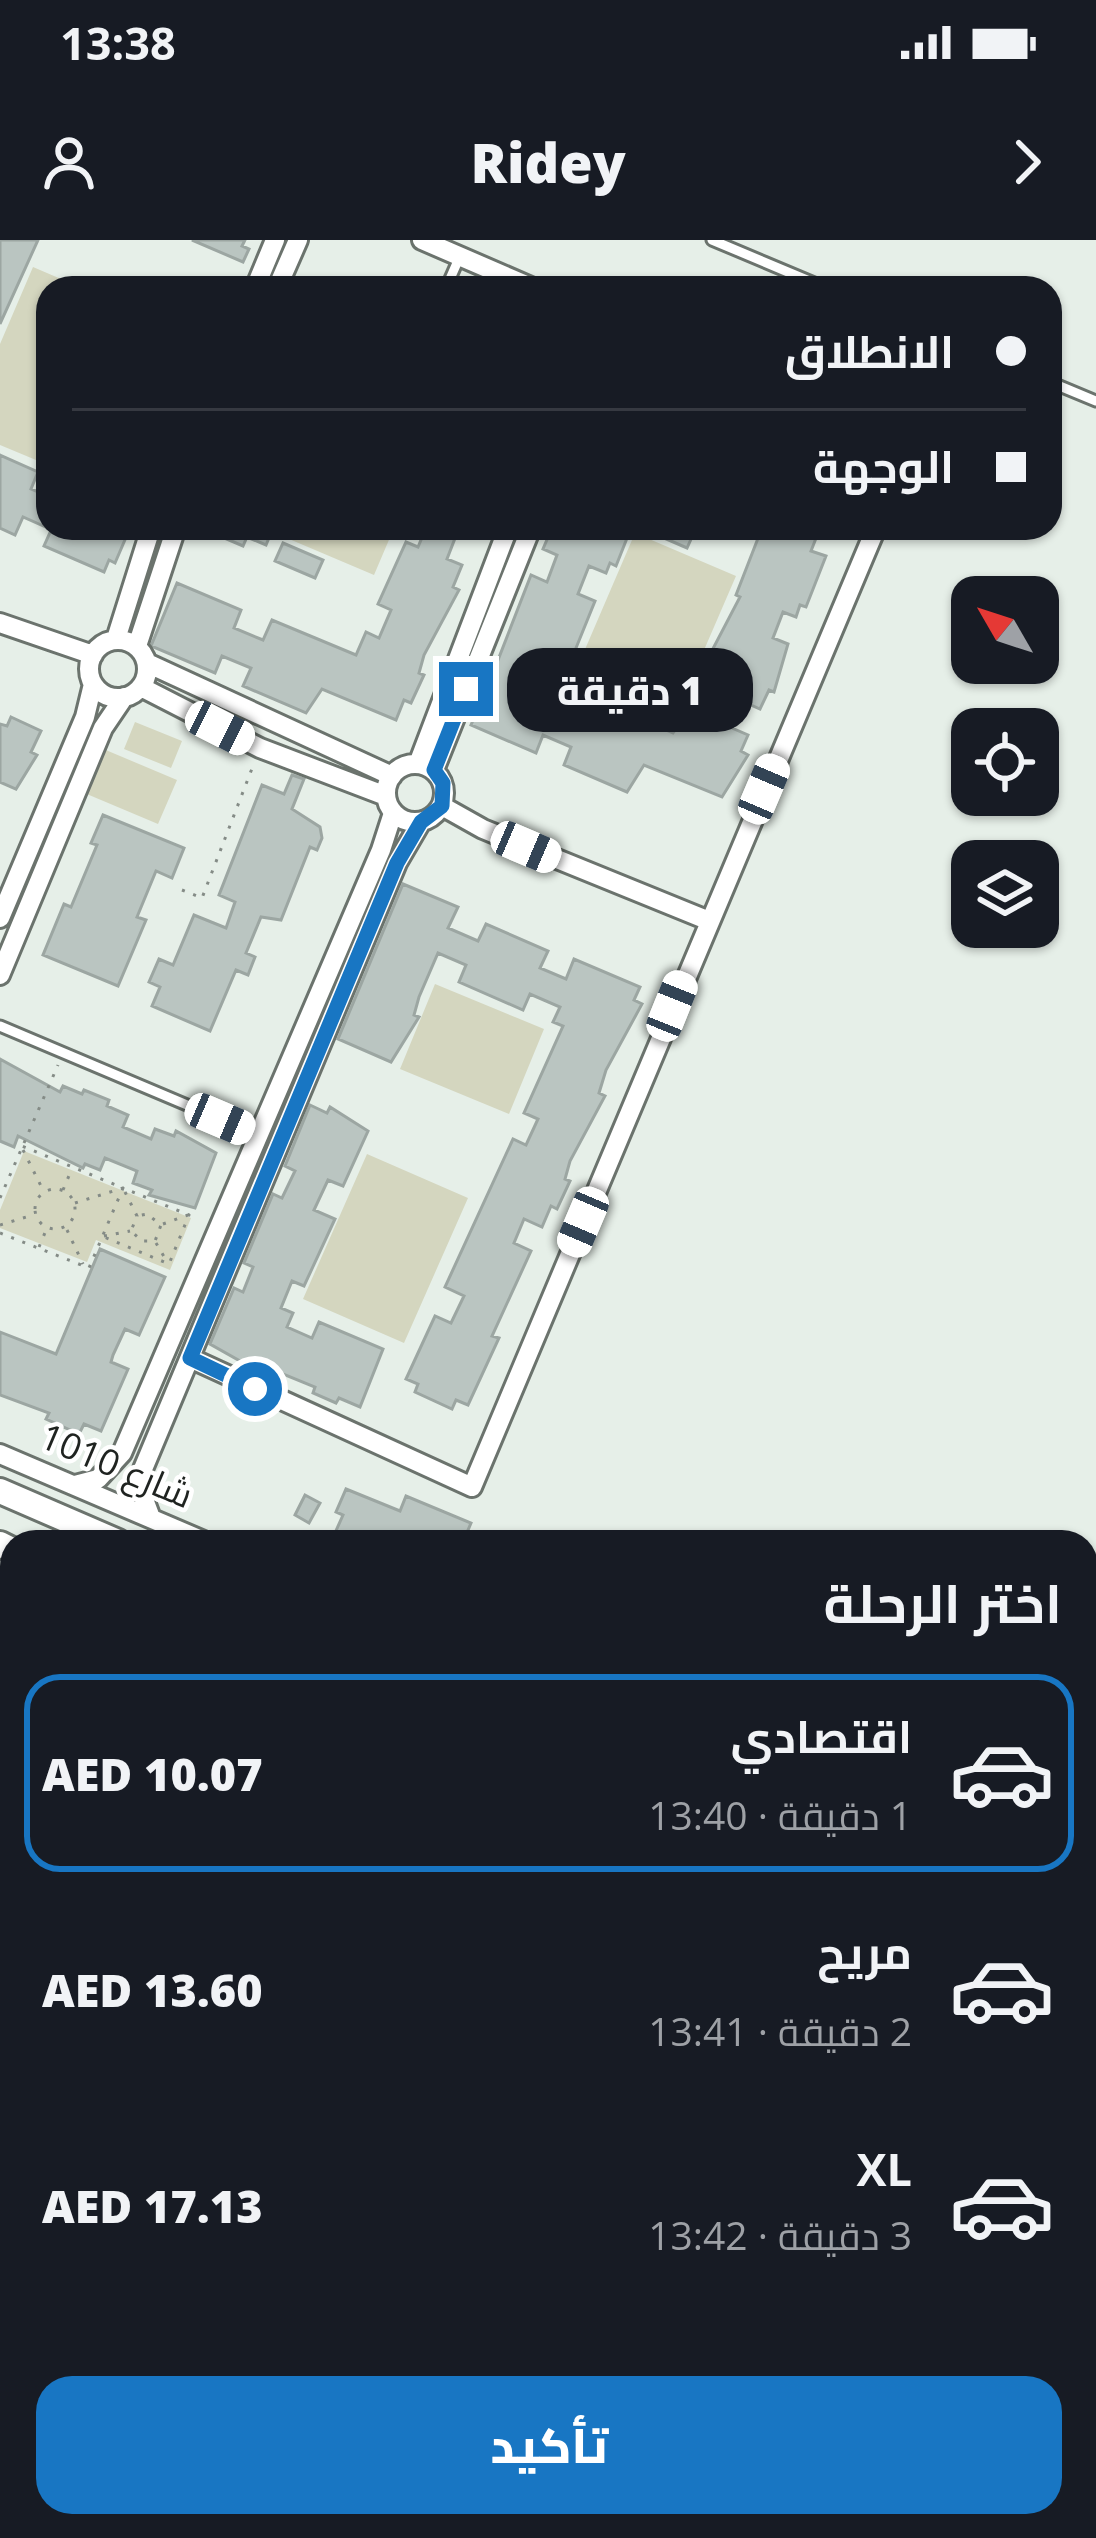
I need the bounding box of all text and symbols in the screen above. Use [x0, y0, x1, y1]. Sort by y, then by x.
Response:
text: 13:38 [60, 12, 176, 73]
text: Ridey [470, 125, 626, 199]
icon: person [36, 129, 102, 195]
icon: forward [994, 129, 1060, 195]
text: الانطلاق [785, 320, 954, 381]
text: الوجهة [813, 435, 954, 496]
north arrow [951, 576, 1059, 684]
map controls [951, 576, 1059, 948]
callout: 1 دقيقة [508, 647, 754, 731]
route end [439, 662, 493, 716]
text: 1 دقيقة [557, 663, 703, 716]
car [180, 696, 260, 760]
button: locate [951, 708, 1059, 816]
car [733, 749, 795, 829]
car [486, 816, 566, 878]
button: layers [951, 840, 1059, 948]
car [642, 966, 702, 1046]
car [180, 1088, 260, 1150]
car [552, 1182, 614, 1262]
route start [228, 1362, 282, 1416]
street label: شارع 1010 [33, 1411, 201, 1520]
text: اختر الرحلة [824, 1565, 1062, 1639]
text: اقتصادي [731, 1705, 912, 1766]
icon: car [948, 1719, 1056, 1827]
text: AED 10.07 [42, 1743, 263, 1804]
text: 1 دقيقة · 13:40 [648, 1788, 912, 1841]
text: مريح [817, 1921, 912, 1982]
icon: car [948, 1935, 1056, 2043]
text: AED 13.60 [42, 1959, 263, 2020]
text: 2 دقيقة · 13:41 [648, 2004, 912, 2057]
text: XL [857, 2138, 912, 2199]
icon: car [948, 2151, 1056, 2259]
text: AED 17.13 [42, 2175, 263, 2236]
text: 3 دقيقة · 13:42 [648, 2208, 912, 2261]
button: تأكيد [36, 2376, 1062, 2514]

